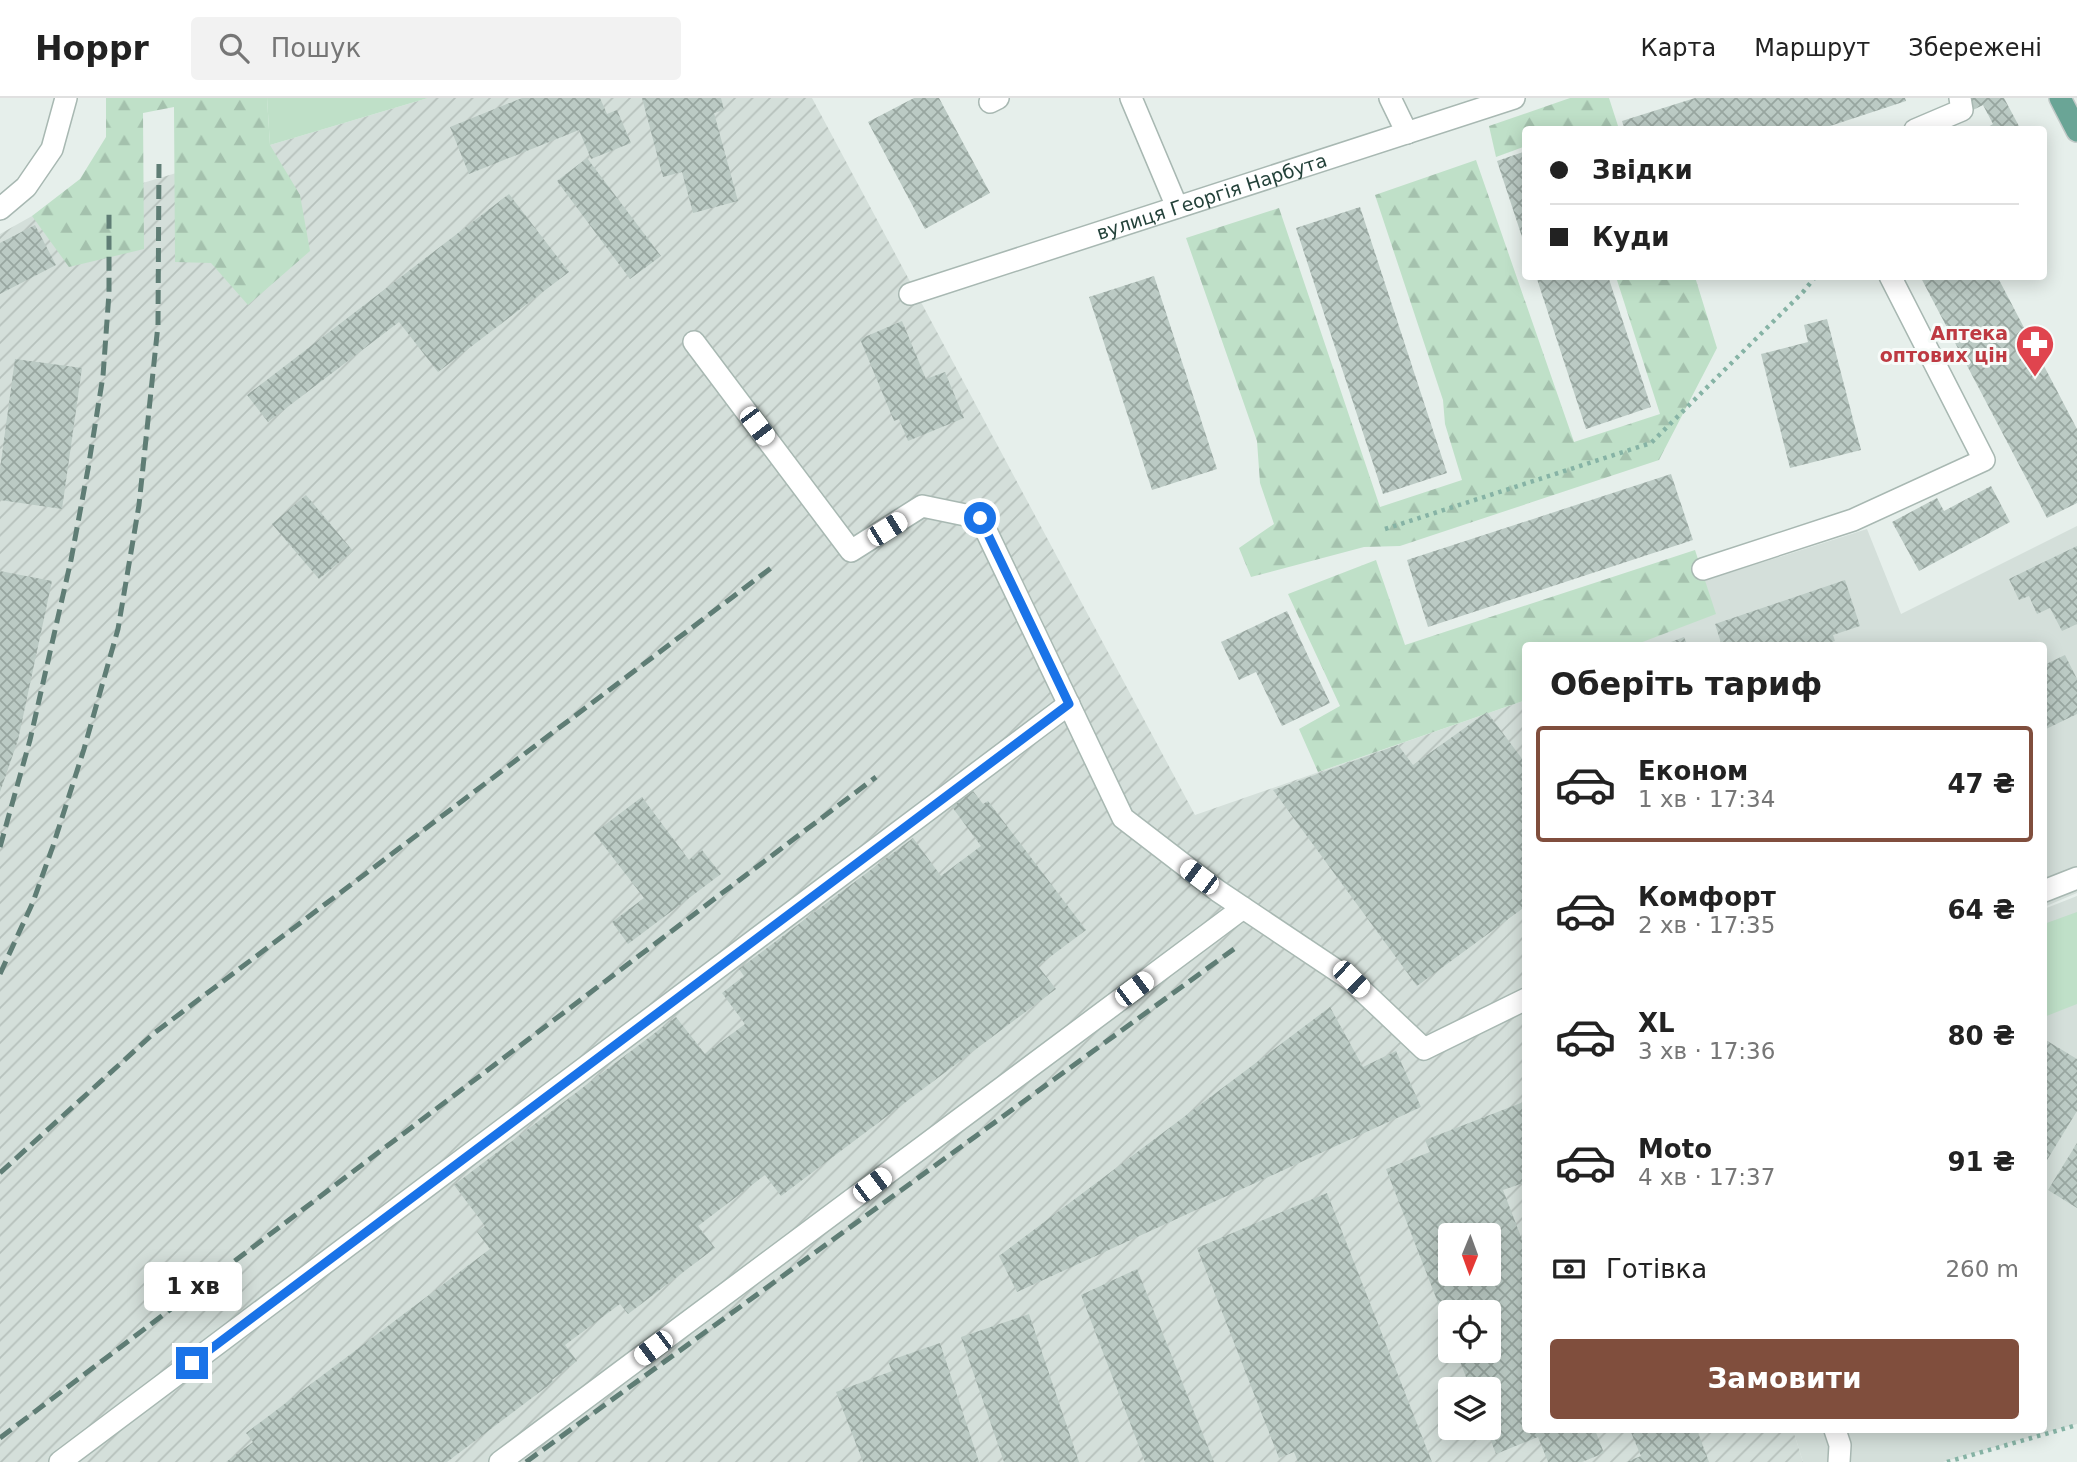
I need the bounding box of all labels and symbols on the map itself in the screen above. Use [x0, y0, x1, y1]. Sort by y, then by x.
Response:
street label: вулиця Георгія Нарбута [1094, 149, 1329, 244]
place label: Аптека оптових цін [1880, 322, 2008, 366]
pharmacy icon: Аптека оптових цін [2014, 323, 2056, 378]
car [736, 403, 779, 449]
route start [964, 502, 996, 534]
car [864, 509, 911, 549]
car [1176, 856, 1223, 898]
car [1329, 957, 1374, 1001]
car [1111, 968, 1158, 1010]
car [849, 1164, 896, 1206]
north arrow [1438, 1223, 1502, 1286]
callout: 1 хв [143, 1262, 241, 1310]
car [630, 1327, 677, 1369]
route end [176, 1347, 208, 1379]

